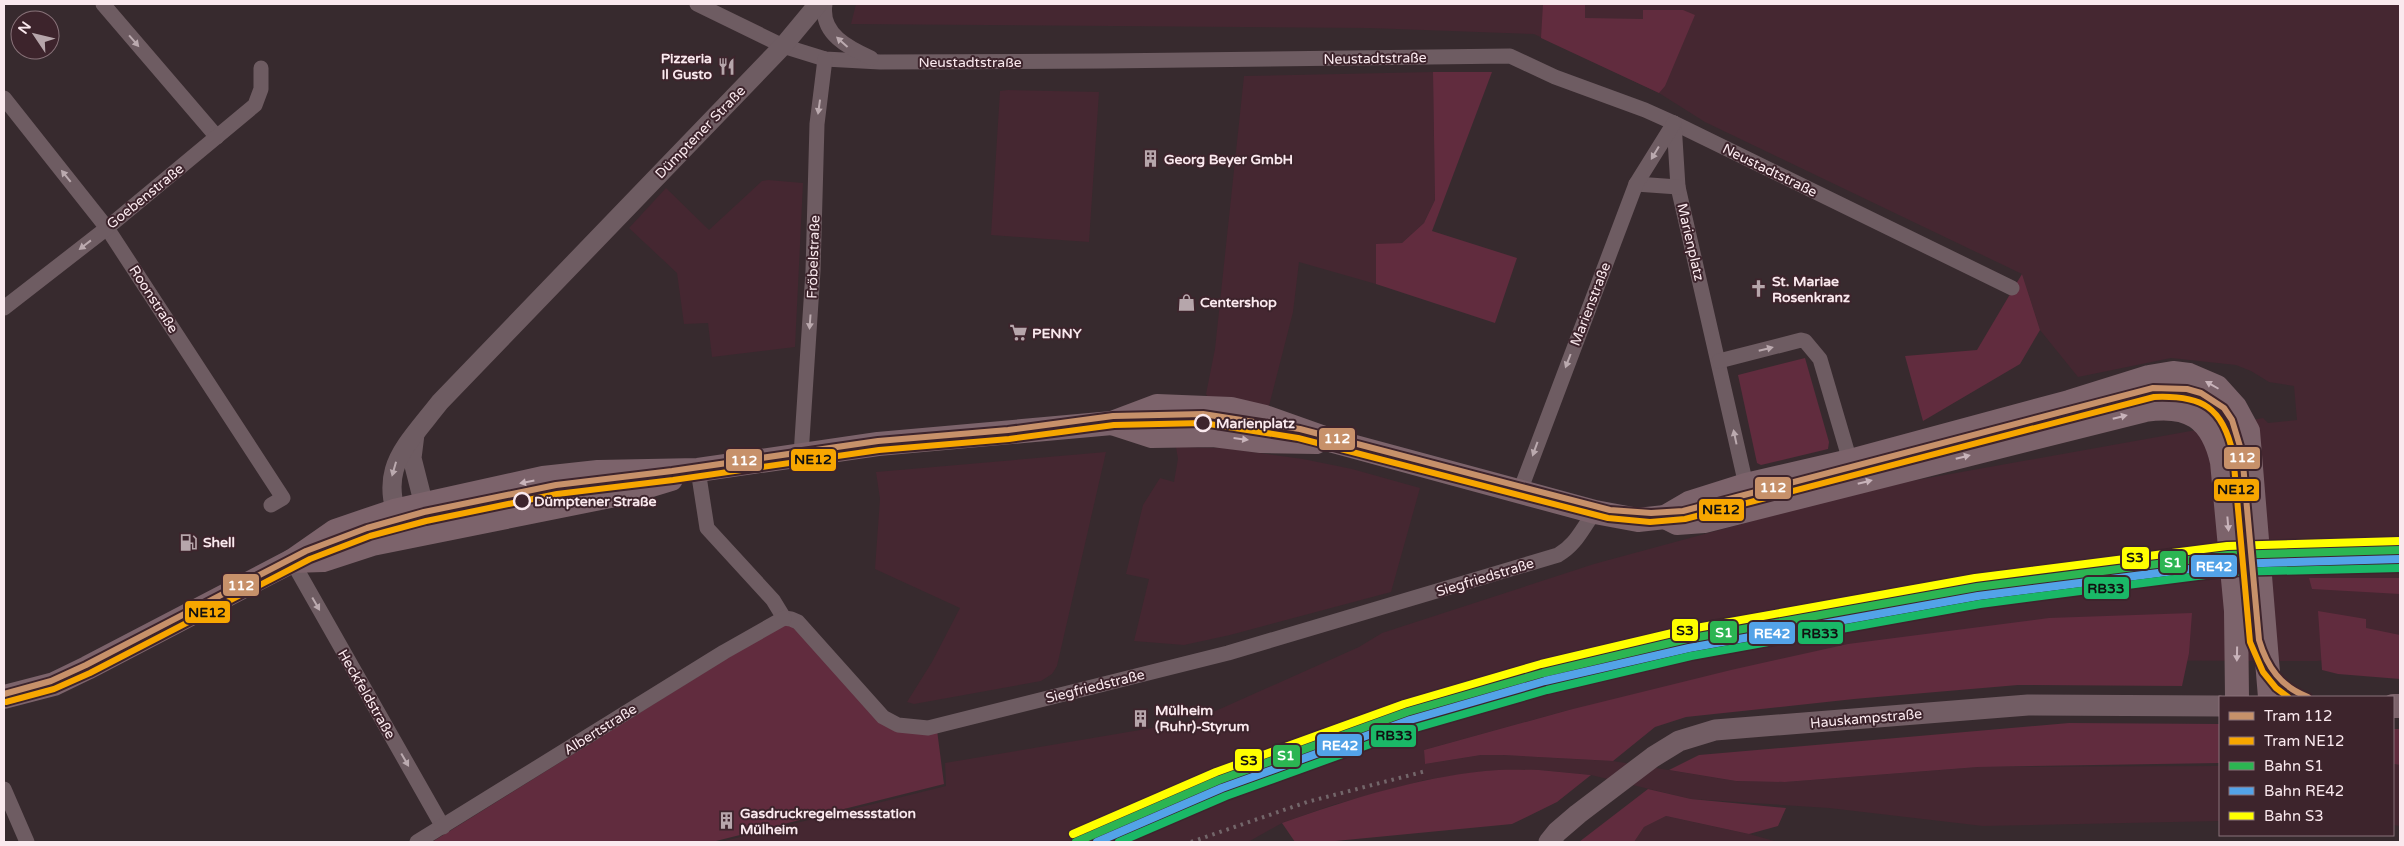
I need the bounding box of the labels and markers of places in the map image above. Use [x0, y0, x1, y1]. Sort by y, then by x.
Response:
place label: Pizzeria Il Gusto [661, 50, 712, 83]
restaurant icon: Pizzeria Il Gusto [716, 56, 736, 76]
building icon: Georg Beyer GmbH [1140, 149, 1160, 169]
place label: Georg Beyer GmbH [1164, 151, 1293, 168]
place label: St. Mariae Rosenkranz [1772, 273, 1850, 306]
church icon: St. Mariae Rosenkranz [1748, 279, 1768, 299]
shop icon: Centershop [1176, 292, 1196, 312]
place label: Centershop [1200, 294, 1277, 311]
supermarket icon: PENNY [1008, 323, 1028, 343]
place label: PENNY [1032, 325, 1082, 342]
marker: Marienplatz [1194, 414, 1212, 432]
place label: Marienplatz [1216, 415, 1295, 432]
marker: Dümptener Straße [513, 492, 531, 510]
place label: Dümptener Straße [534, 493, 657, 510]
fuel station icon: Shell [179, 532, 199, 552]
place label: Shell [203, 534, 235, 551]
place label: Mülheim (Ruhr)-Styrum [1155, 702, 1250, 735]
building icon: Mülheim (Ruhr)-Styrum [1131, 708, 1151, 728]
place label: Gasdruckregelmessstation Mülheim [740, 805, 916, 838]
building icon: Gasdruckregelmessstation Mülheim [716, 811, 736, 831]

